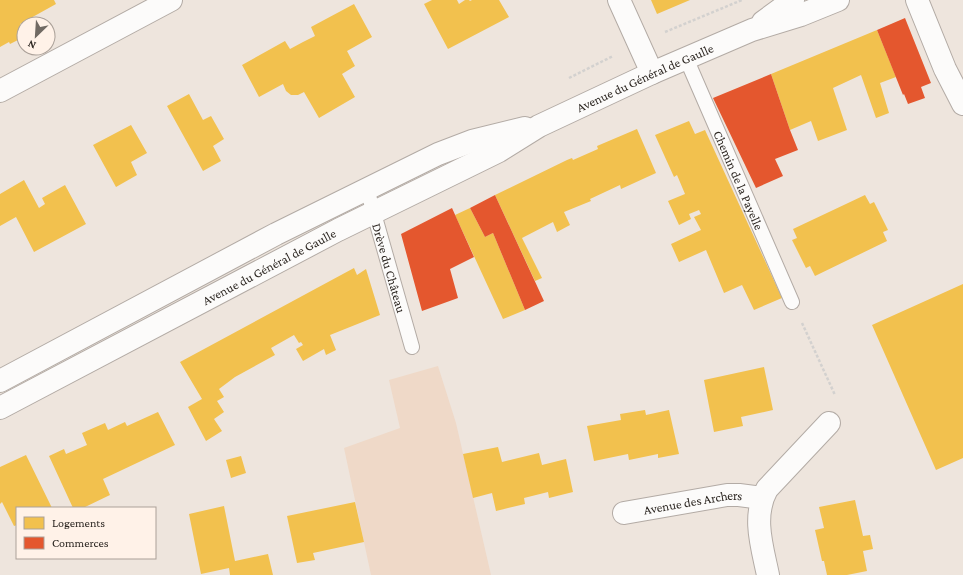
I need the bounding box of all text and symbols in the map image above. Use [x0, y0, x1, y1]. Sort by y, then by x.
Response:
north arrow [16, 16, 56, 56]
text: N [25, 38, 38, 52]
street label: Avenue du Général de Gaulle [574, 40, 716, 115]
street label: Chemin de la Payelle [711, 128, 767, 232]
street label: Drève du Château [370, 221, 409, 314]
street label: Avenue du Général de Gaulle [200, 225, 338, 308]
street label: Avenue des Archers [642, 487, 744, 517]
legend [16, 507, 156, 559]
text: Logements [52, 516, 105, 530]
text: Commerces [52, 536, 109, 550]

